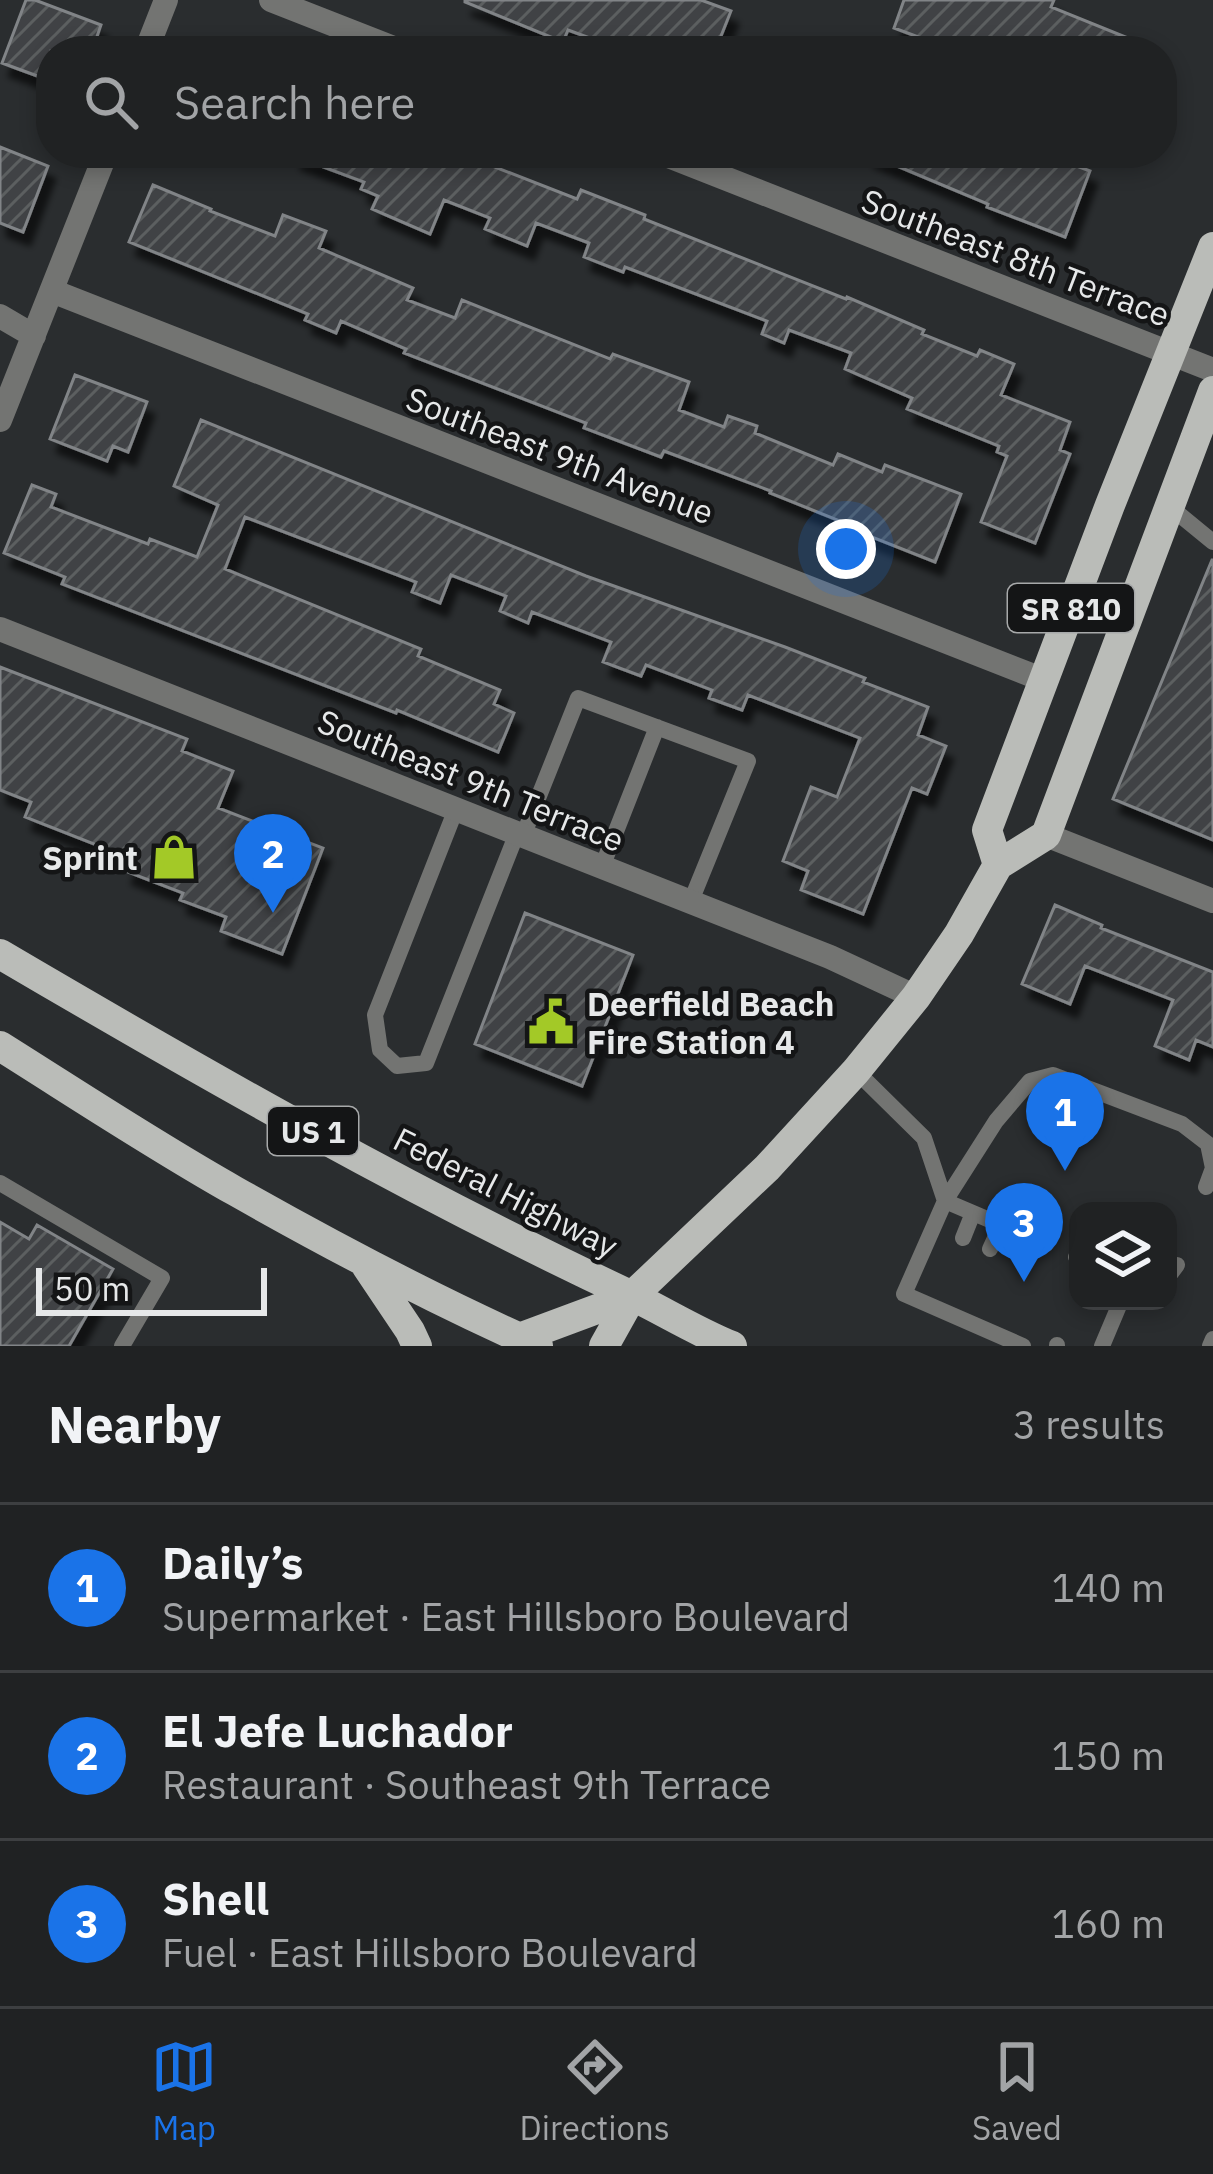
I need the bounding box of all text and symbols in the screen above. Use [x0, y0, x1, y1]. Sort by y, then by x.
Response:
search box [36, 36, 1177, 168]
icon: search [78, 69, 144, 135]
text: Search here [174, 73, 415, 131]
street label: Southeast 8th Terrace [856, 178, 1176, 336]
street label: Southeast 9th Avenue [400, 377, 720, 533]
your location [816, 519, 876, 579]
road number: SR 810 [1008, 584, 1134, 632]
street label: Southeast 9th Terrace [312, 699, 630, 861]
pin: 2 [234, 814, 312, 913]
shop icon: Sprint [149, 832, 199, 882]
place label: Sprint [42, 836, 138, 879]
place label: Deerfield Beach Fire Station 4 [587, 982, 835, 1063]
public building icon: Deerfield Beach Fire Station 4 [526, 997, 576, 1047]
pin: 1 [1026, 1072, 1104, 1171]
road number: US 1 [268, 1107, 358, 1155]
street label: Federal Highway [387, 1117, 625, 1267]
pin: 3 [985, 1183, 1063, 1282]
map controls [1069, 1202, 1177, 1310]
button: layers [1069, 1202, 1177, 1310]
scale bar [36, 1262, 267, 1315]
text: 50 m [54, 1267, 130, 1310]
text: Nearby [48, 1391, 221, 1457]
text: 3 results [1013, 1399, 1165, 1450]
text: Daily’s [162, 1533, 303, 1591]
text: 1 [75, 1562, 99, 1613]
text: 140 m [1052, 1562, 1165, 1613]
text: Supermarket · East Hillsboro Boulevard [162, 1591, 850, 1642]
text: El Jefe Luchador [162, 1701, 513, 1759]
text: 2 [75, 1730, 99, 1781]
text: 150 m [1052, 1730, 1165, 1781]
text: Restaurant · Southeast 9th Terrace [162, 1759, 771, 1810]
text: Shell [162, 1869, 269, 1927]
text: 3 [75, 1898, 99, 1949]
text: 160 m [1052, 1898, 1165, 1949]
text: Fuel · East Hillsboro Boulevard [162, 1927, 698, 1978]
tab: Map [151, 2034, 217, 2149]
tab: Directions [520, 2034, 670, 2149]
tab: Saved [972, 2034, 1062, 2149]

